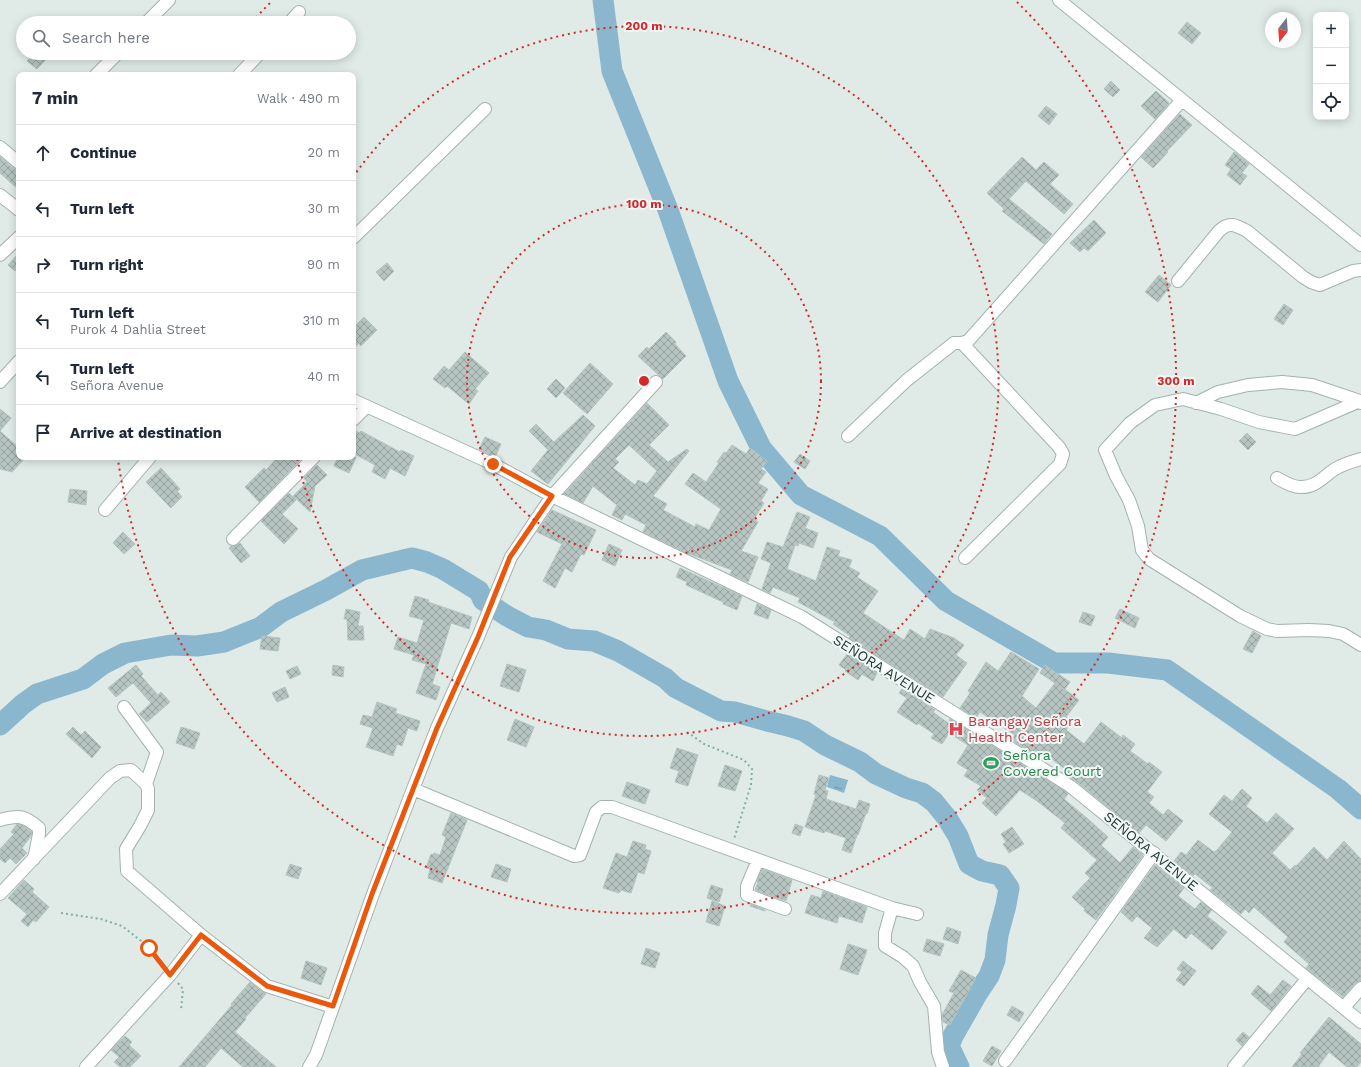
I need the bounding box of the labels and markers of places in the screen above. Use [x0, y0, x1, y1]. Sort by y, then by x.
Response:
centre of rings [637, 374, 651, 388]
place label: Barangay Señora Health Center [968, 713, 1081, 745]
hospital icon: Barangay Señora Health Center [947, 720, 965, 738]
place label: Señora Covered Court [1003, 747, 1101, 779]
sports icon: Señora Covered Court [982, 754, 1000, 772]

